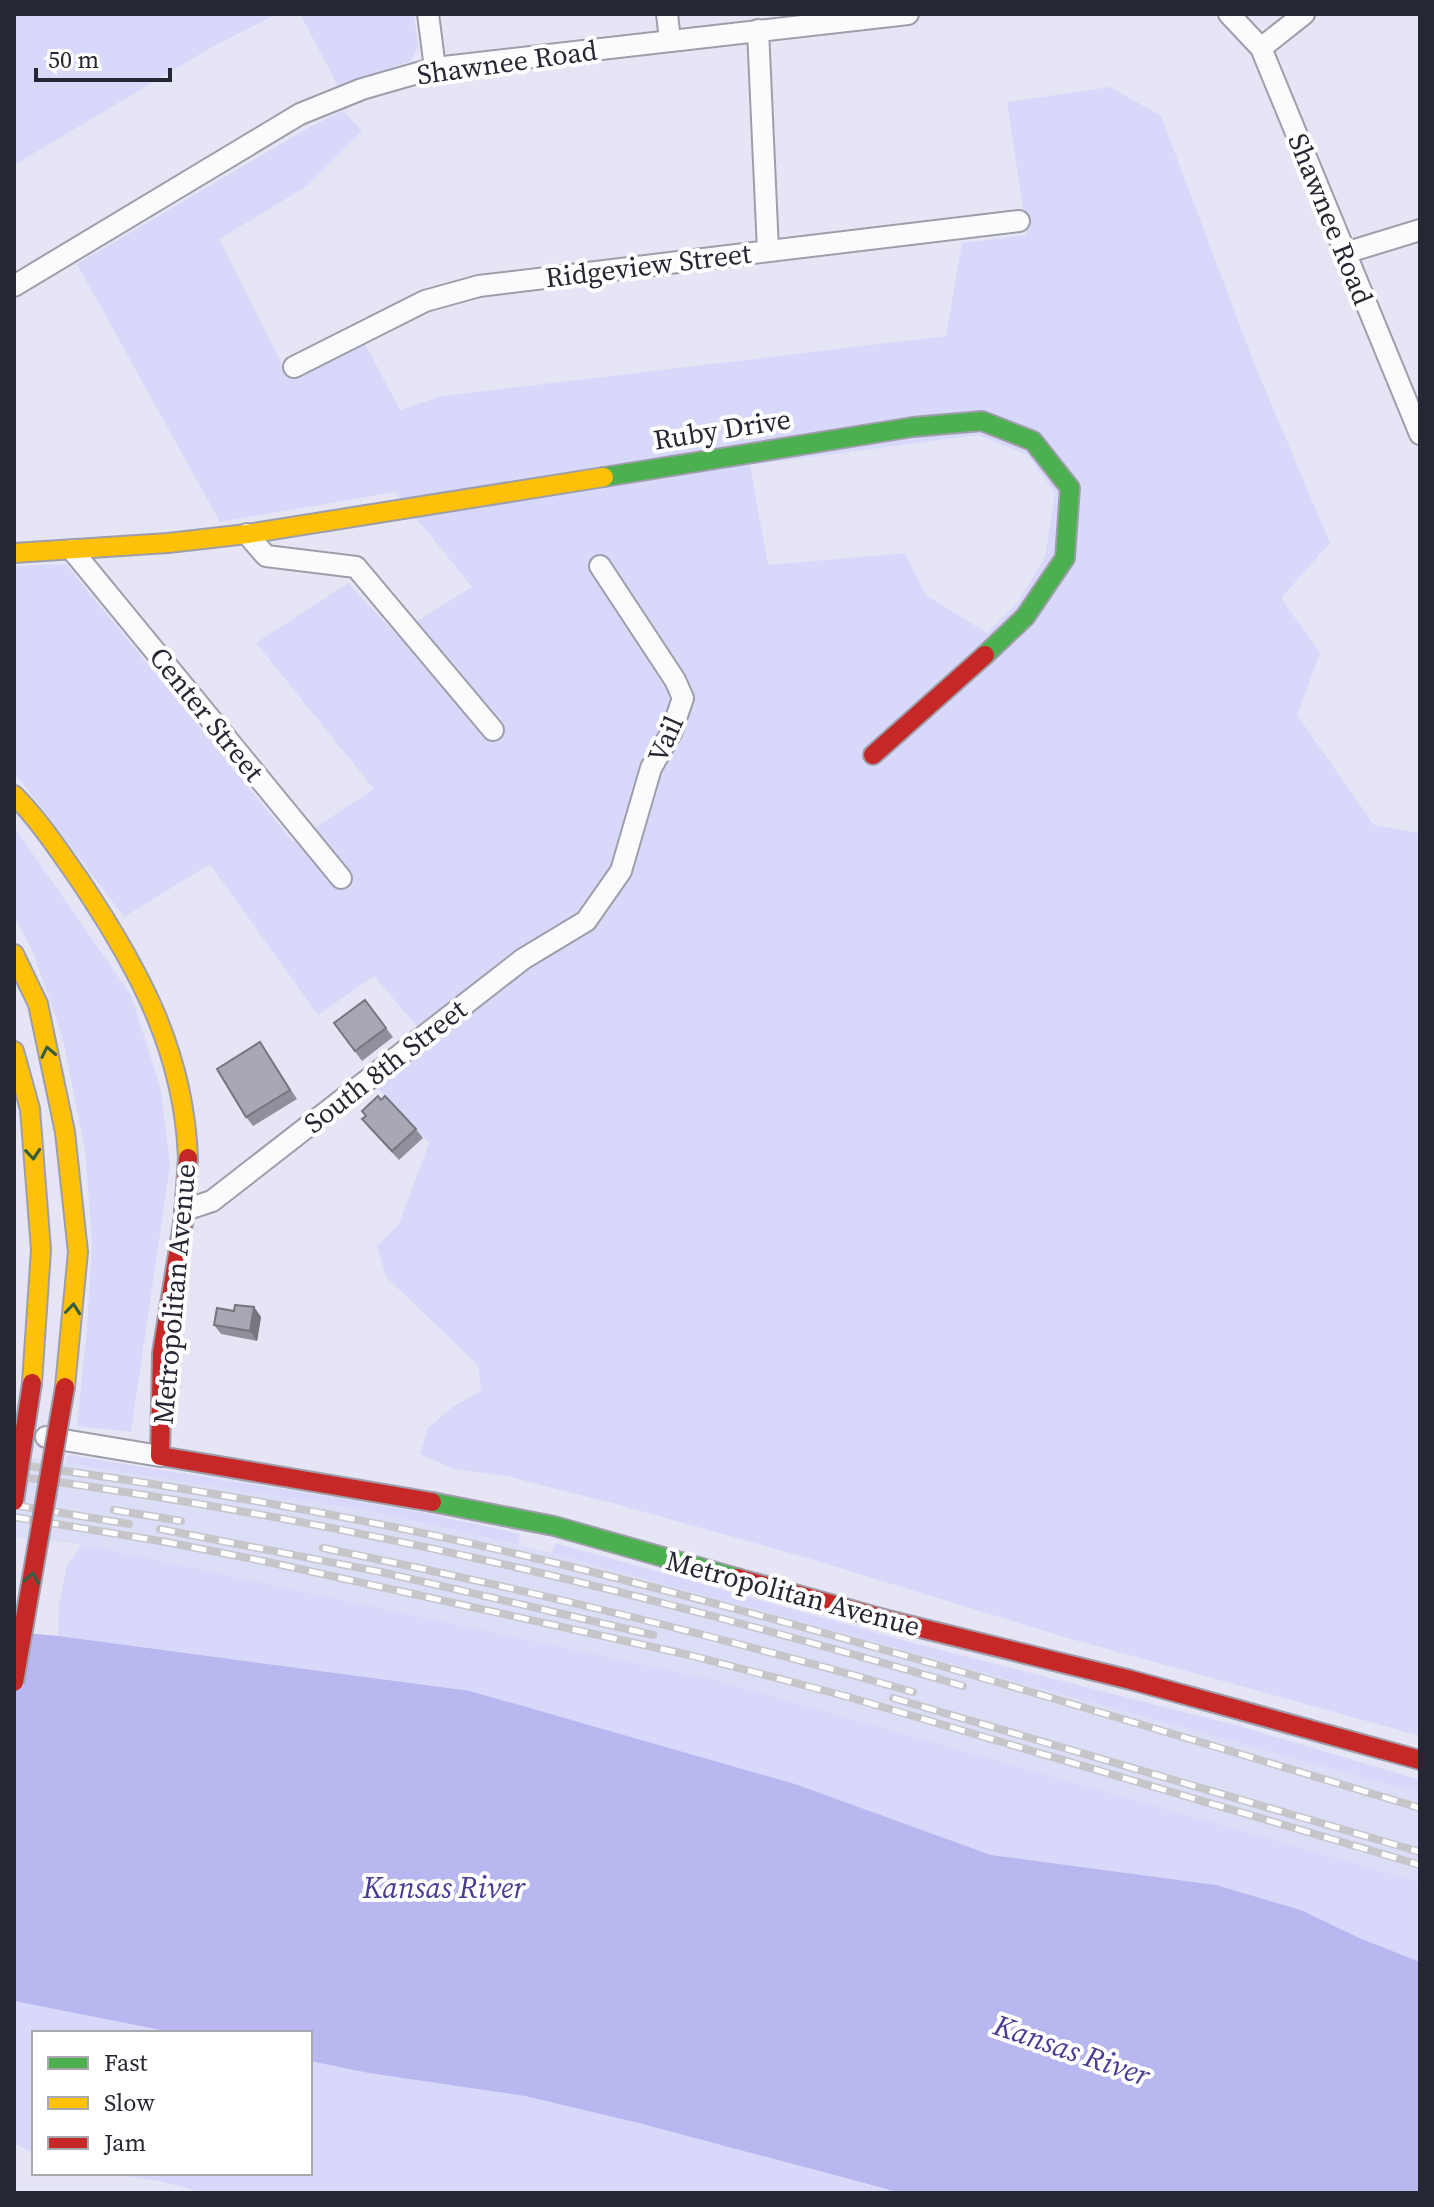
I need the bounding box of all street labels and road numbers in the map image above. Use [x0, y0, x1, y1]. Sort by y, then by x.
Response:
street label: Shawnee Road [414, 31, 600, 93]
street label: Shawnee Road [1279, 128, 1383, 310]
street label: Ridgeview Street [543, 233, 754, 296]
street label: Ruby Drive [651, 399, 793, 459]
street label: Center Street [141, 639, 274, 790]
street label: Vail [638, 710, 692, 768]
street label: South 8th Street [296, 990, 475, 1142]
street label: Metropolitan Avenue [144, 1162, 204, 1426]
street label: Metropolitan Avenue [662, 1541, 924, 1645]

